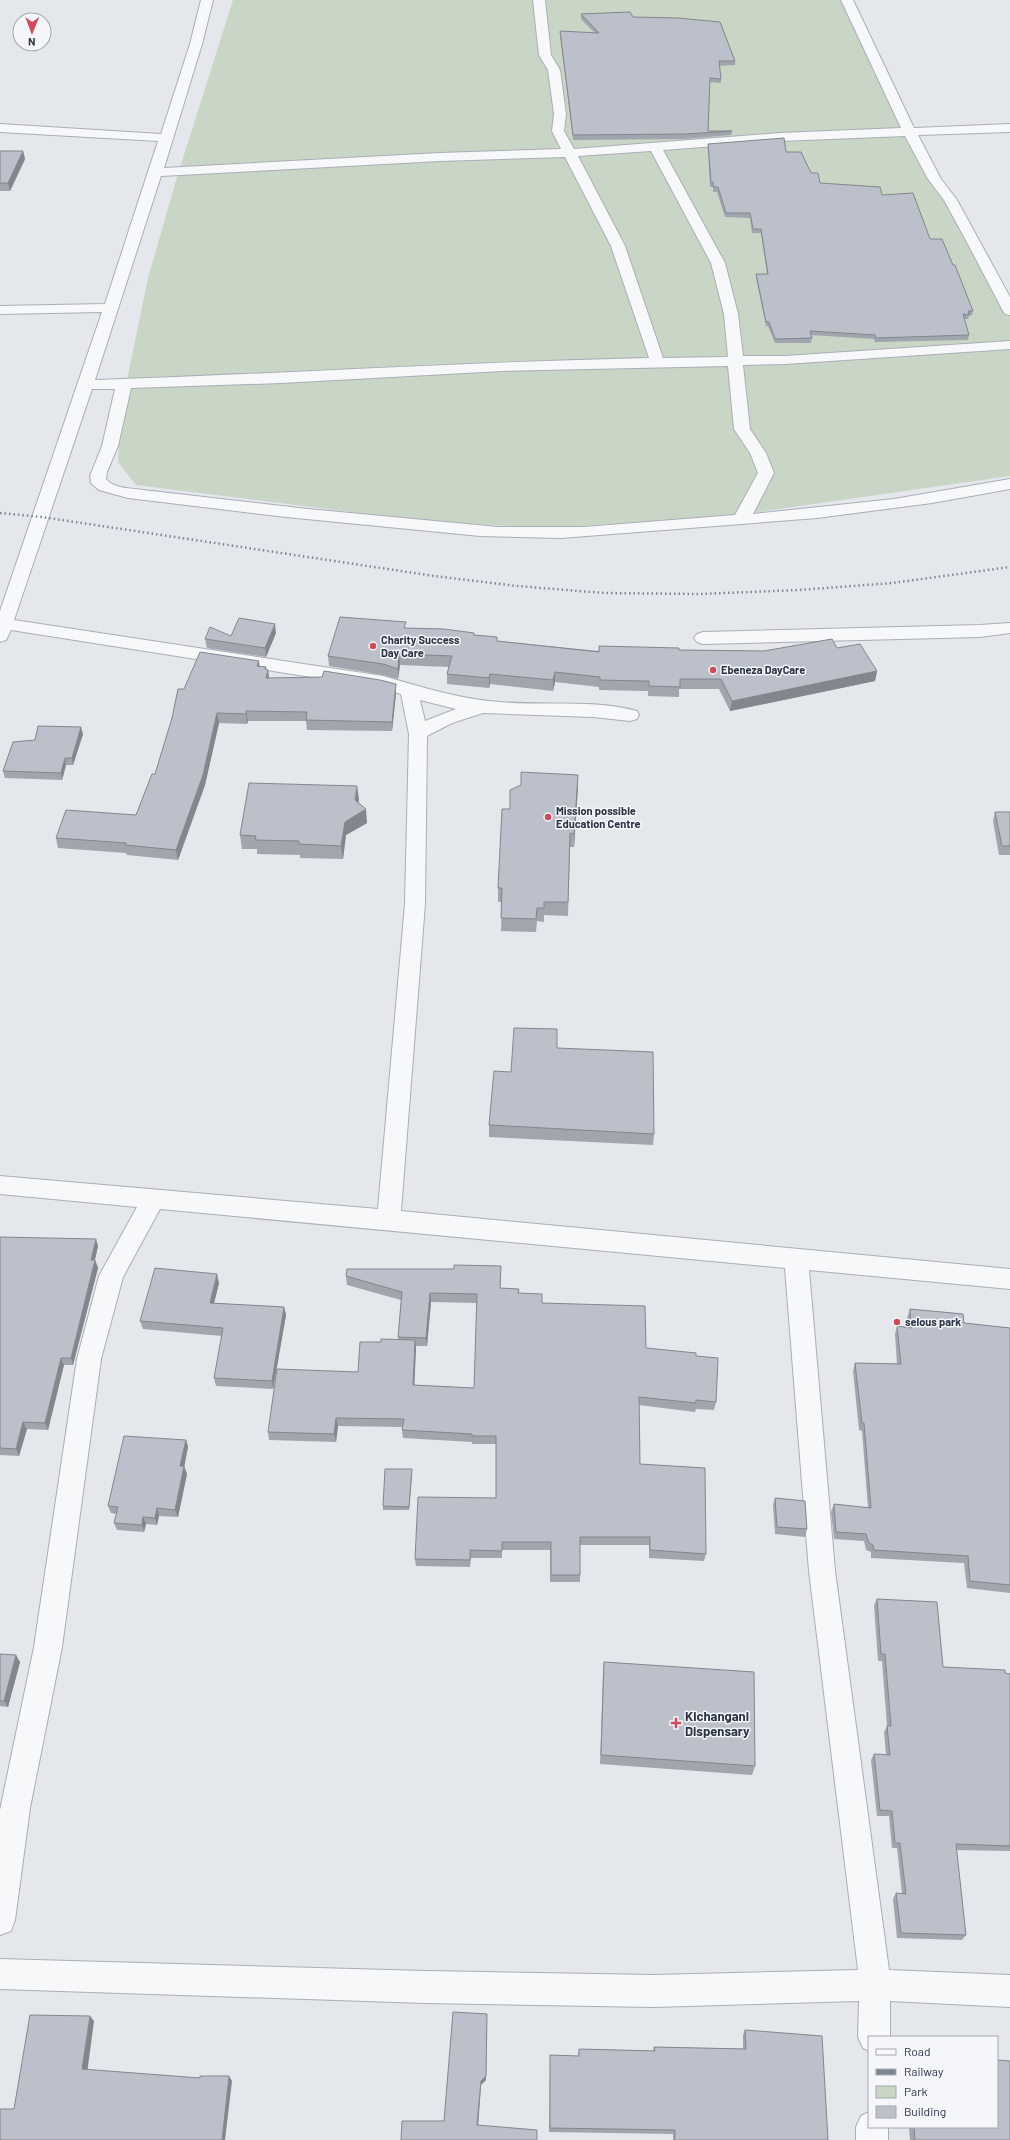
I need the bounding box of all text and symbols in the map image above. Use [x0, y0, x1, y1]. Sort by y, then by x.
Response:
north arrow [12, 12, 52, 52]
text: N [28, 36, 36, 49]
place label: Charity Success Day Care [381, 633, 460, 659]
marker: Charity Success Day Care [368, 641, 378, 651]
place label: Ebeneza DayCare [721, 663, 805, 676]
marker: Ebeneza DayCare [708, 665, 718, 675]
place label: Mission possible Education Centre [556, 804, 641, 830]
marker: Mission possible Education Centre [543, 812, 553, 822]
place label: selous park [905, 1315, 961, 1328]
marker: selous park [892, 1317, 902, 1327]
place label: Kichangani Dispensary [685, 1708, 750, 1739]
marker: Kichangani Dispensary [670, 1717, 682, 1729]
legend [868, 2036, 998, 2128]
text: Road [904, 2044, 931, 2058]
text: Railway [904, 2064, 944, 2078]
text: Park [904, 2084, 928, 2098]
text: Building [904, 2104, 946, 2118]

